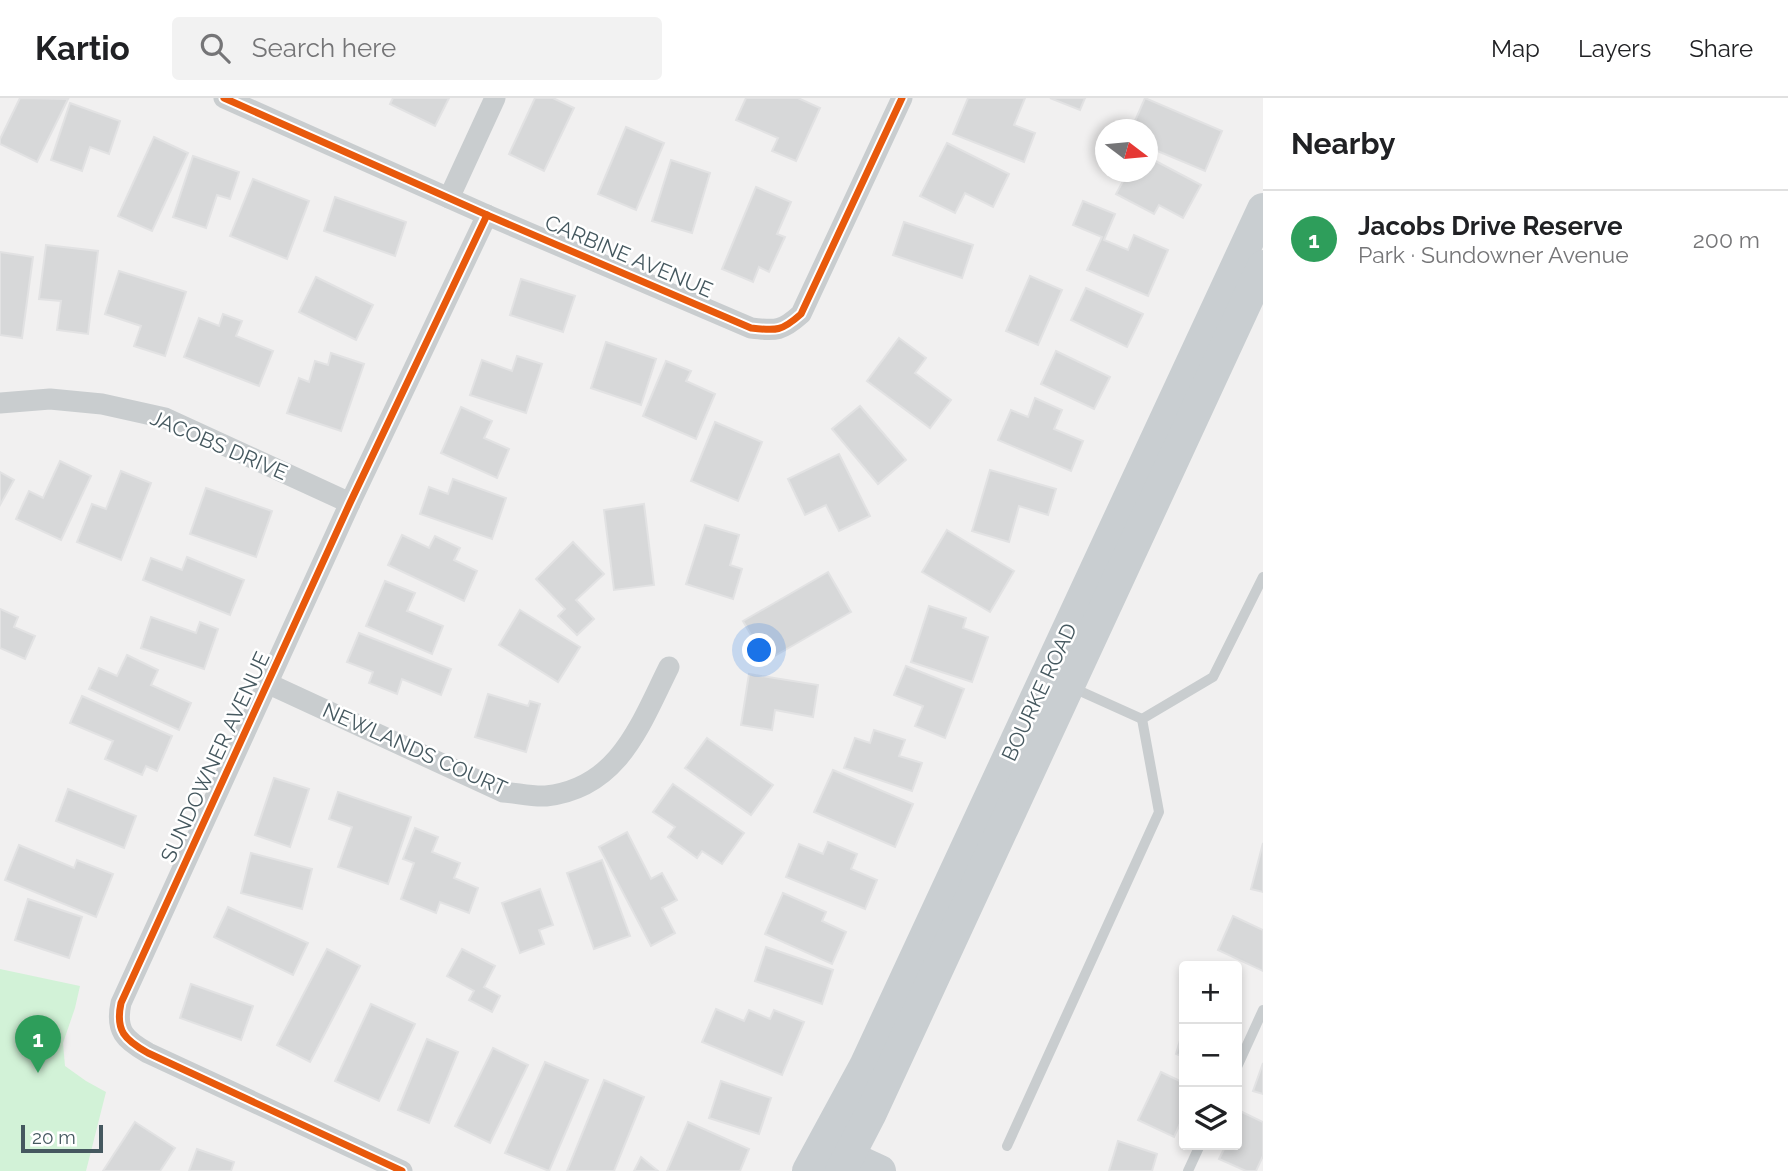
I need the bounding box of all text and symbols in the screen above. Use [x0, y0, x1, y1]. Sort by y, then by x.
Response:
search box [172, 17, 662, 80]
text: Kartio [35, 29, 130, 68]
icon: search [196, 29, 234, 67]
text: Search here [252, 33, 396, 63]
text: Map [1491, 34, 1540, 63]
text: Layers [1578, 34, 1651, 63]
text: Share [1689, 34, 1753, 63]
north arrow [1095, 119, 1158, 182]
text: Nearby [1291, 126, 1395, 161]
street label: CARBINE AVENUE [541, 209, 717, 303]
text: Jacobs Drive Reserve [1358, 211, 1622, 241]
text: 1 [1308, 226, 1320, 253]
text: 200 m [1693, 226, 1760, 253]
text: Park · Sundowner Avenue [1358, 241, 1629, 268]
street label: JACOBS DRIVE [147, 405, 291, 485]
street label: BOURKE ROAD [996, 619, 1082, 765]
your location [742, 633, 776, 667]
street label: SUNDOWNER AVENUE [155, 648, 275, 866]
street label: NEWLANDS COURT [319, 697, 511, 801]
map controls [1179, 961, 1242, 1150]
button: + [1179, 961, 1242, 1024]
pin: 1 [15, 1015, 61, 1073]
button: − [1179, 1024, 1242, 1087]
button: layers [1179, 1087, 1242, 1150]
scale bar [21, 1122, 103, 1154]
text: 20 m [32, 1126, 76, 1148]

